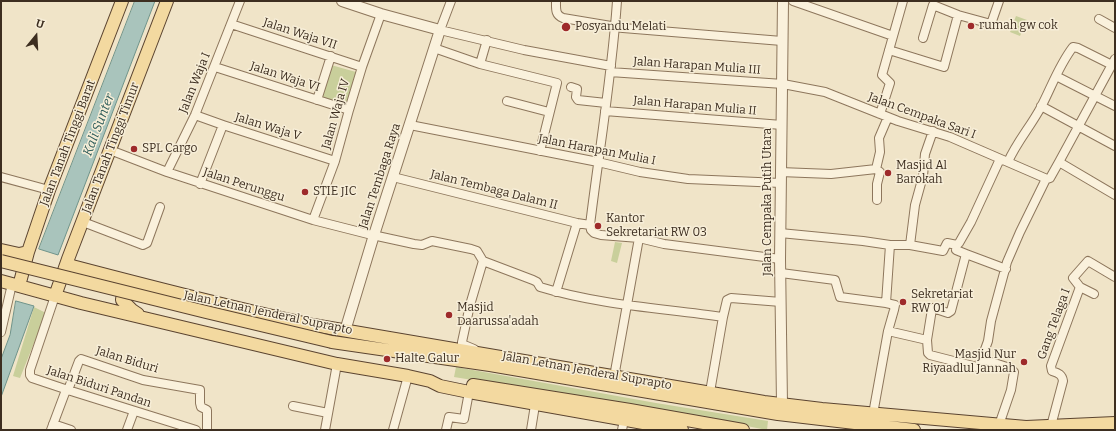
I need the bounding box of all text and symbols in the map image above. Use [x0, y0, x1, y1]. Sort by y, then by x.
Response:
street label: Jalan Waja VII [261, 15, 339, 53]
north arrow [16, 16, 56, 56]
text: U [34, 17, 46, 32]
place label: rumah gw cok [979, 19, 1058, 33]
place label: Posyandu Melati [575, 20, 666, 34]
marker: Posyandu Melati [560, 21, 572, 33]
marker: rumah gw cok [966, 21, 976, 31]
street label: Jalan Waja I [176, 50, 214, 116]
street label: Jalan Harapan Mulia III [633, 54, 761, 78]
street label: Jalan Waja VI [248, 59, 322, 95]
street label: Jalan Waja IV [319, 77, 353, 151]
street label: Jalan Tanah Tinggi Barat [37, 78, 99, 208]
street label: Jalan Tanah Tinggi Timur [79, 81, 143, 215]
street label: Jalan Cempaka Sari I [866, 90, 978, 142]
water label: Kali Sunter [80, 92, 118, 158]
street label: Jalan Harapan Mulia II [633, 93, 757, 119]
street label: Jalan Waja V [233, 110, 303, 144]
street label: Jalan Tembaga Raya [356, 121, 404, 231]
street label: Jalan Cempaka Putih Utara [761, 128, 775, 276]
street label: Jalan Harapan Mulia I [537, 132, 657, 168]
place label: SPL Cargo [142, 142, 197, 156]
marker: SPL Cargo [129, 144, 139, 154]
place label: Masjid Al Barokah [896, 159, 947, 187]
street label: Jalan Perunggu [201, 165, 287, 205]
street label: Jalan Tembaga Dalam II [429, 167, 559, 213]
marker: Masjid Al Barokah [883, 168, 893, 178]
place label: STIE JIC [313, 185, 357, 199]
marker: STIE JIC [300, 187, 310, 197]
place label: Kantor Sekretariat RW 03 [606, 212, 707, 240]
marker: Kantor Sekretariat RW 03 [593, 221, 603, 231]
street label: Gang Telaga I [1034, 287, 1074, 361]
street label: Jalan Letnan Jenderal Suprapto [182, 288, 354, 338]
place label: Sekretariat RW 01 [911, 288, 973, 316]
marker: Sekretariat RW 01 [898, 297, 908, 307]
place label: Masjid Daarussa'adah [457, 301, 539, 329]
marker: Masjid Daarussa'adah [444, 310, 454, 320]
street label: Jalan Biduri [94, 344, 160, 376]
place label: Masjid Nur Riyaadlul Jannah [922, 348, 1016, 376]
street label: Jalan Letnan Jenderal Suprapto [501, 349, 673, 393]
place label: Halte Galur [395, 352, 459, 366]
marker: Halte Galur [382, 354, 392, 364]
marker: Masjid Nur Riyaadlul Jannah [1019, 357, 1029, 367]
street label: Jalan Biduri Pandan [45, 363, 153, 411]

